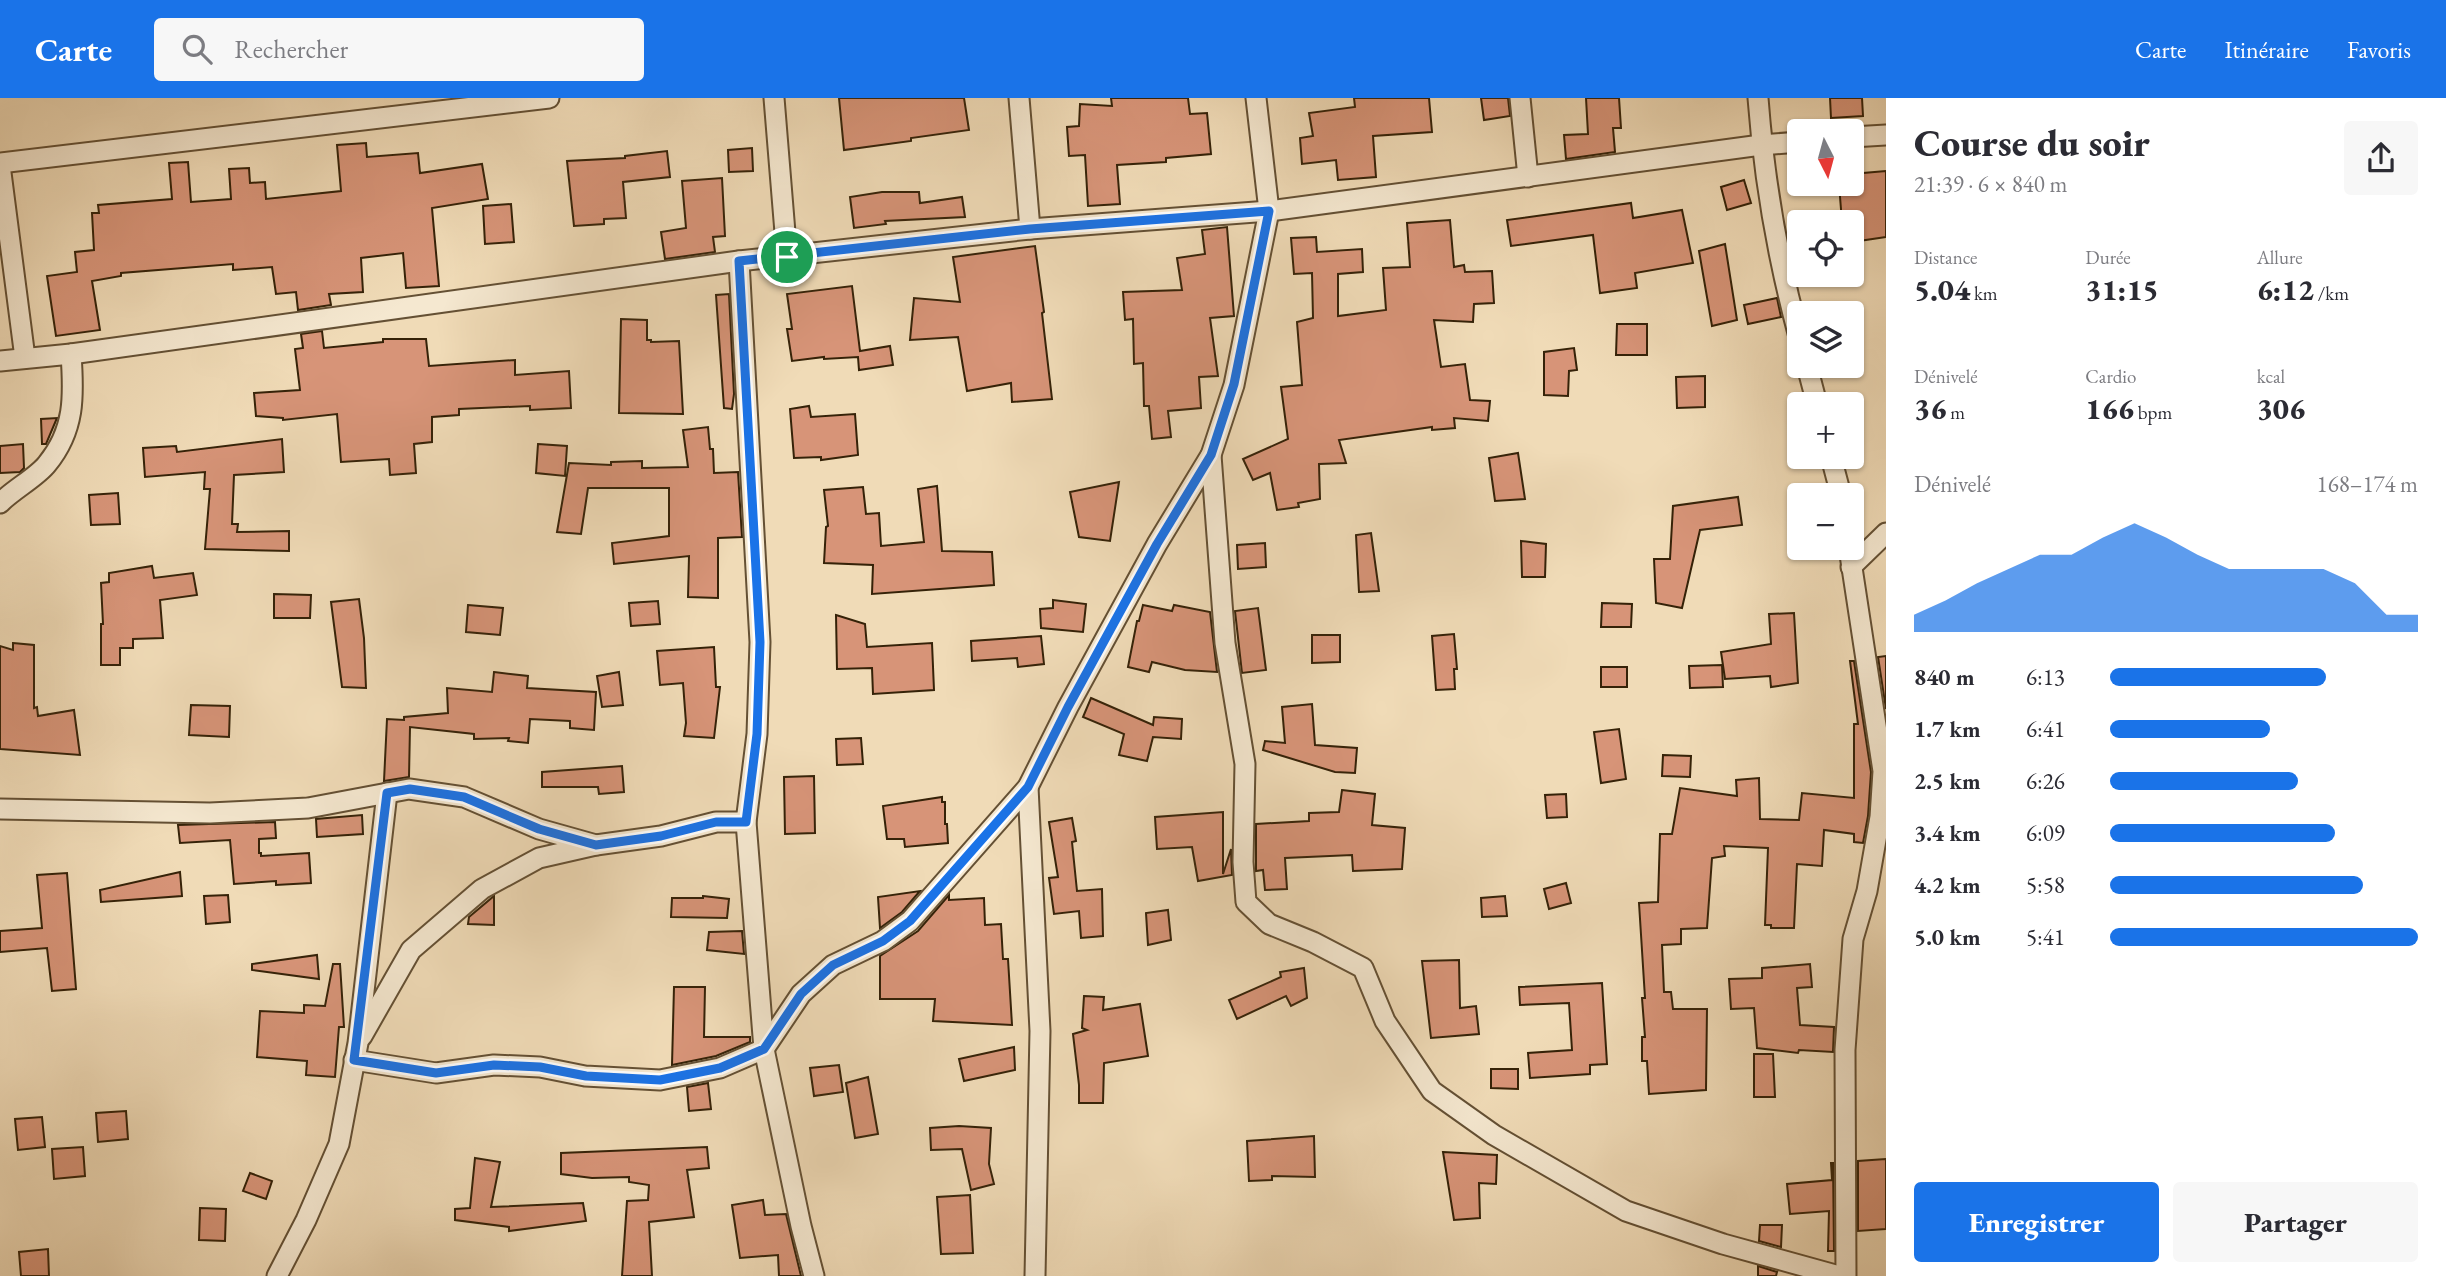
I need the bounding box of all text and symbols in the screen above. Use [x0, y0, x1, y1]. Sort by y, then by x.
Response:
search box [154, 18, 644, 81]
text: Carte [35, 28, 112, 71]
icon: search [178, 30, 216, 68]
text: Rechercher [234, 32, 348, 66]
text: Carte [2135, 34, 2186, 65]
text: Itinéraire [2224, 34, 2309, 65]
text: Favoris [2347, 34, 2411, 65]
text: Course du soir [1914, 118, 2150, 167]
north arrow [1787, 119, 1864, 196]
map controls [1787, 119, 1864, 560]
button: share [2344, 121, 2418, 195]
text: 21:39 · 6 × 840 m [1914, 169, 2067, 199]
button: locate [1787, 210, 1864, 287]
pin [757, 227, 817, 287]
icon: arrive [768, 238, 806, 276]
text: Distance [1914, 245, 1977, 270]
text: Durée [2085, 245, 2131, 270]
text: Allure [2257, 245, 2303, 270]
text: 5.04 [1914, 270, 1970, 309]
text: 31:15 [2085, 270, 2159, 309]
text: 6:12 [2257, 270, 2314, 309]
text: km [1970, 281, 1998, 306]
text: /km [2314, 281, 2349, 306]
button: layers [1787, 301, 1864, 378]
text: Dénivelé [1914, 364, 1978, 389]
text: Cardio [2085, 364, 2136, 389]
text: kcal [2257, 364, 2285, 389]
text: 36 [1914, 389, 1946, 428]
text: 166 [2085, 389, 2134, 428]
text: 306 [2257, 389, 2305, 428]
button: + [1787, 392, 1864, 469]
text: m [1946, 400, 1965, 425]
text: bpm [2134, 400, 2172, 425]
text: Dénivelé [1914, 469, 1991, 499]
text: 168–174 m [2317, 469, 2418, 499]
button: − [1787, 483, 1864, 560]
text: 840 m [1914, 662, 1975, 692]
text: 6:13 [2026, 662, 2065, 692]
text: 1.7 km [1914, 714, 1981, 744]
text: 6:41 [2026, 714, 2065, 744]
text: 2.5 km [1914, 766, 1981, 796]
text: 6:26 [2026, 766, 2065, 796]
text: 3.4 km [1914, 818, 1981, 848]
text: 6:09 [2026, 818, 2065, 848]
text: 4.2 km [1914, 870, 1981, 900]
text: 5:58 [2026, 870, 2065, 900]
text: 5.0 km [1914, 922, 1981, 952]
text: 5:41 [2026, 922, 2065, 952]
button: Enregistrer [1914, 1182, 2159, 1262]
button: Partager [2173, 1182, 2418, 1262]

